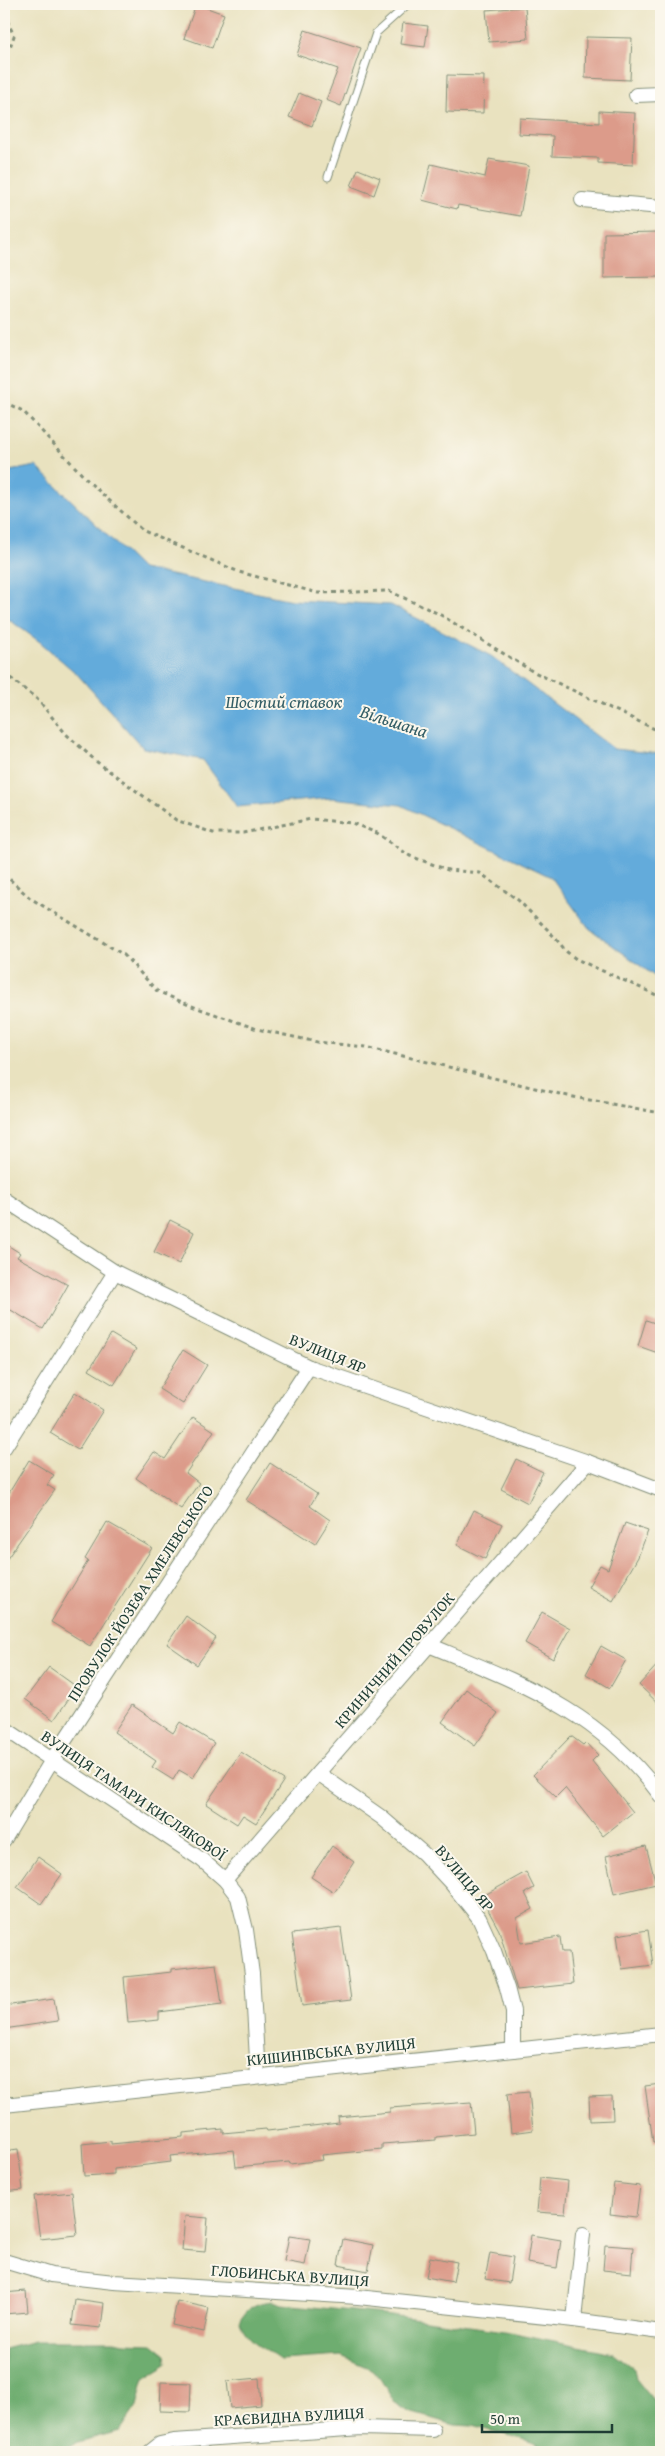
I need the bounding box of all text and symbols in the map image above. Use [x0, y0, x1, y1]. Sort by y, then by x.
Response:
water label: Шостий ставок [226, 688, 343, 715]
water label: Вільшана [356, 697, 432, 745]
street label: ВУЛИЦЯ ЯР [286, 1327, 370, 1379]
street label: ПРОВУЛОК ЙОЗЕФА ХМЕЛЕВСЬКОГО [61, 1480, 219, 1706]
street label: КРИНИЧНИЙ ПРОВУЛОК [328, 1587, 460, 1733]
street label: ВУЛИЦЯ ТАМАРИ КИСЛЯКОВОЇ [37, 1724, 232, 1866]
street label: ВУЛИЦЯ ЯР [430, 1839, 500, 1917]
street label: КИШИНІВСЬКА ВУЛИЦЯ [245, 2030, 417, 2072]
street label: ГЛОБИНСЬКА ВУЛИЦЯ [210, 2258, 370, 2293]
street label: КРАЄВИДНА ВУЛИЦЯ [213, 2400, 365, 2432]
scale bar [482, 2401, 612, 2433]
text: 50 m [490, 2408, 521, 2429]

